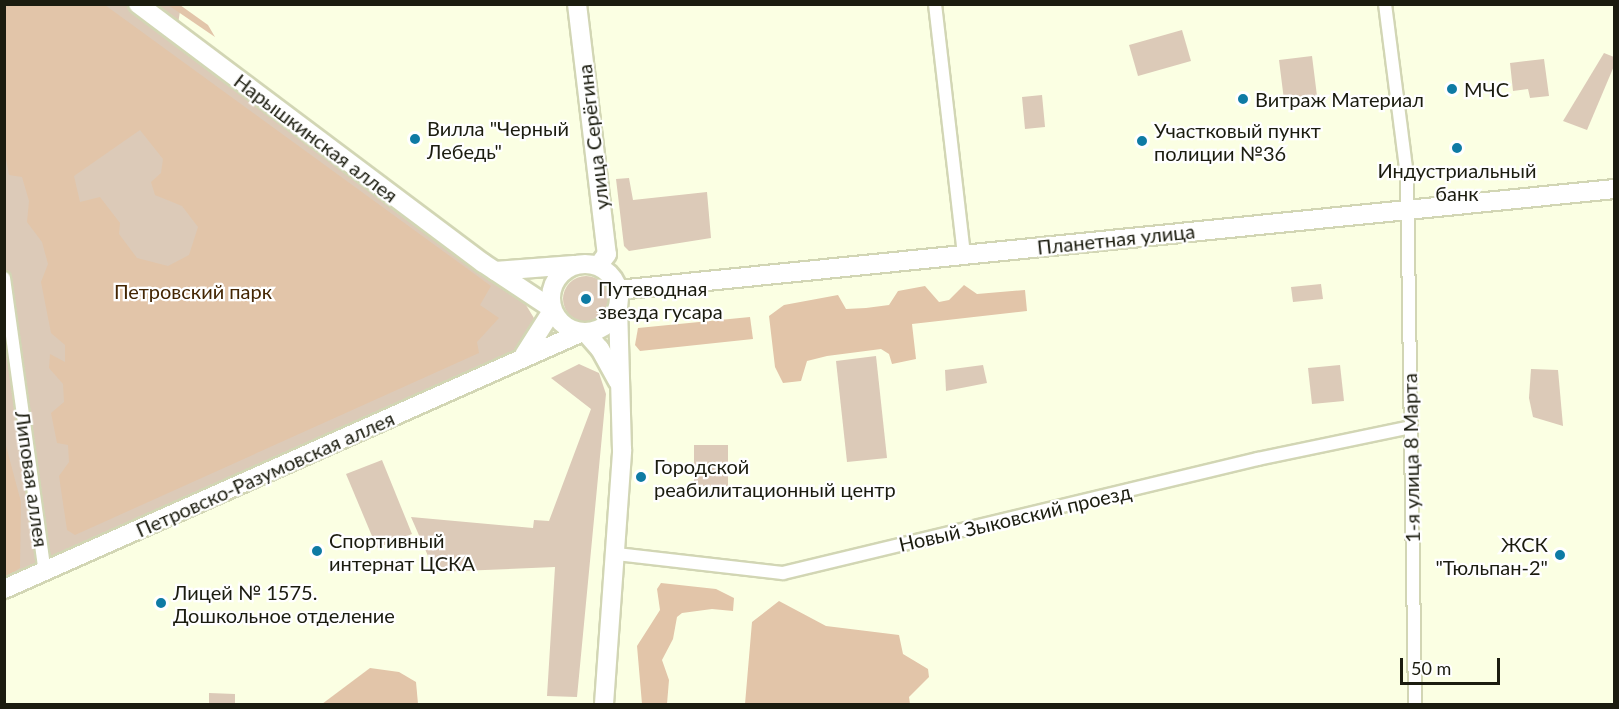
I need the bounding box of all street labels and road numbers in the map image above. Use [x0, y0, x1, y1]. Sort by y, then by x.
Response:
street label: улица Серёгина [572, 63, 614, 211]
street label: Нарышкинская аллея [229, 69, 403, 207]
street label: Планетная улица [1036, 219, 1196, 259]
street label: 1-я улица 8 Марта [1398, 373, 1424, 543]
street label: Петровско-Разумовская аллея [132, 406, 398, 542]
street label: Липовая аллея [11, 409, 53, 549]
street label: Новый Зыковский проезд [896, 480, 1134, 556]

